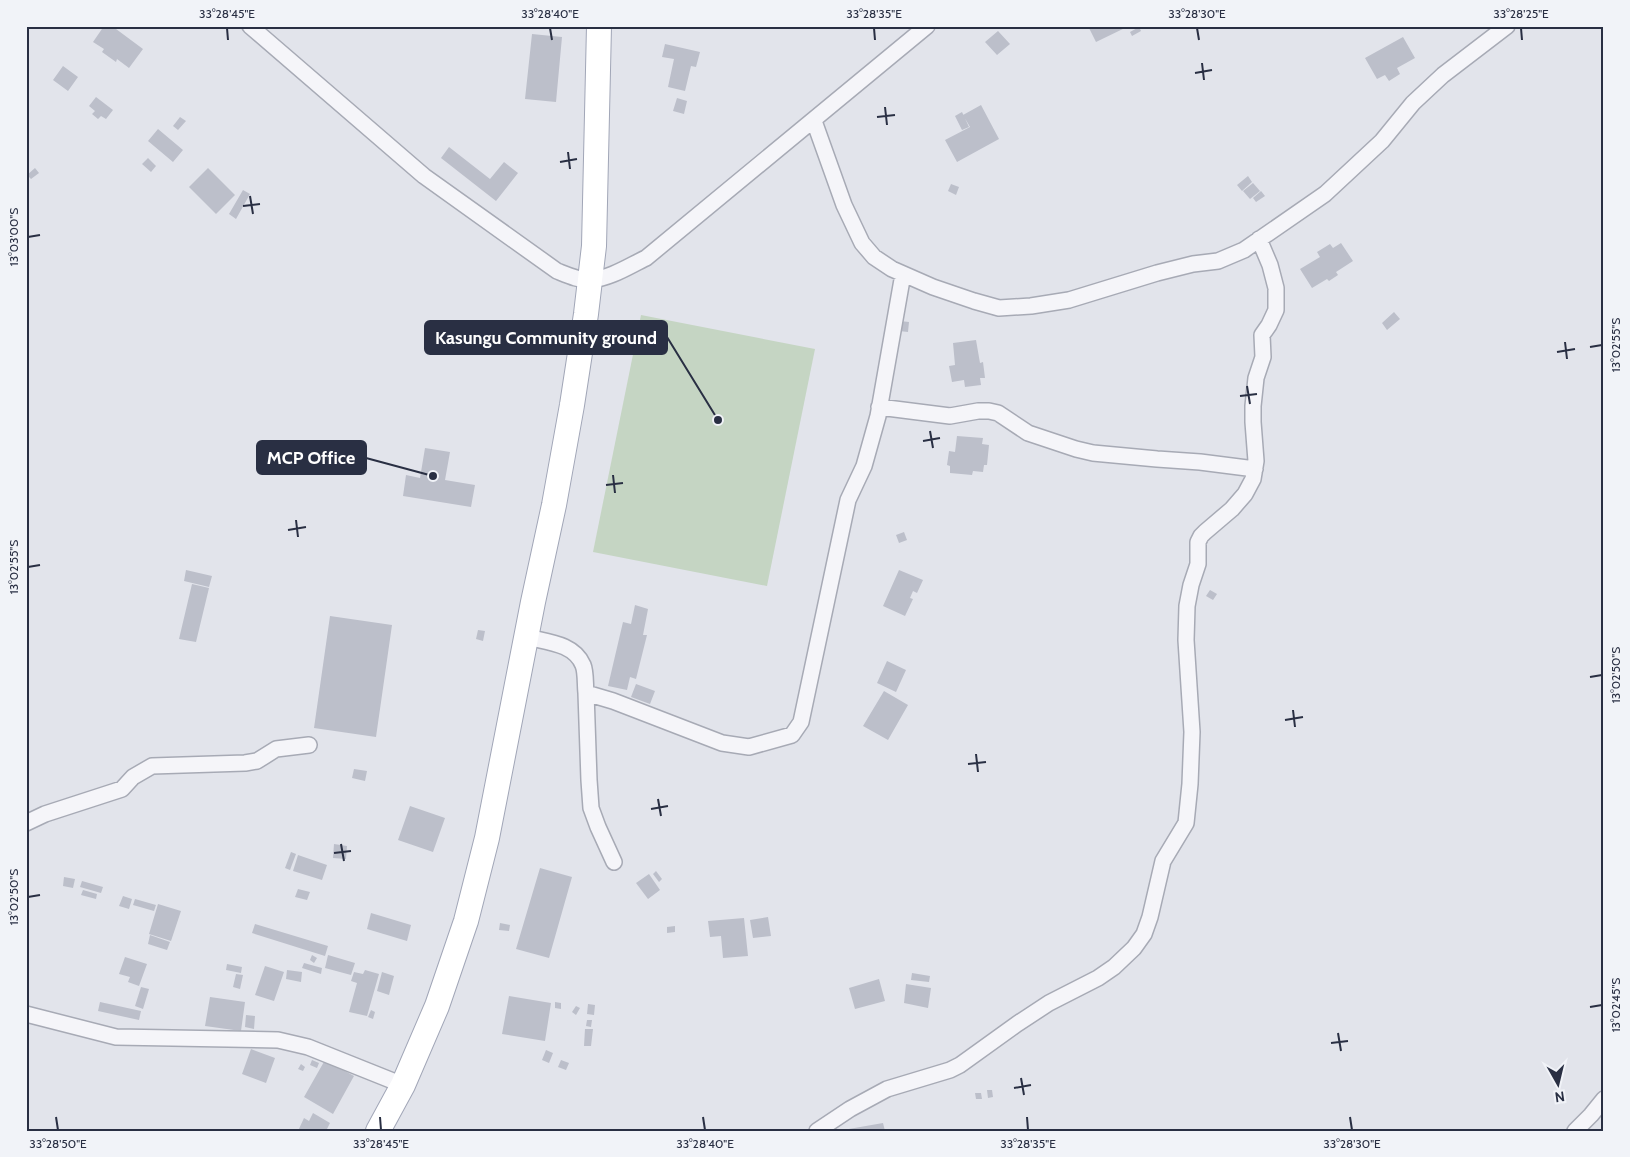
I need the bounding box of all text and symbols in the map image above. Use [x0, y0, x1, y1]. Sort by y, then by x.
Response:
text: 33°28'45"E [199, 6, 255, 21]
text: 33°28'40"E [521, 6, 579, 21]
text: 33°28'35"E [846, 6, 902, 21]
text: 33°28'30"E [1168, 6, 1226, 21]
text: 33°28'25"E [1493, 6, 1549, 21]
text: 13°03'00"S [6, 208, 21, 266]
text: 13°02'55"S [1608, 318, 1623, 372]
callout: Kasungu Community ground [425, 321, 667, 354]
text: Kasungu Community ground [435, 327, 657, 349]
callout: MCP Office [257, 441, 366, 474]
text: MCP Office [267, 447, 355, 469]
text: 13°02'55"S [6, 540, 21, 594]
text: 13°02'50"S [1608, 647, 1623, 703]
text: 13°02'50"S [6, 869, 21, 925]
text: 13°02'45"S [1608, 978, 1623, 1032]
north arrow [1532, 1060, 1582, 1110]
text: N [1554, 1087, 1566, 1106]
text: 33°28'50"E [29, 1136, 87, 1151]
text: 33°28'45"E [353, 1136, 409, 1151]
text: 33°28'40"E [676, 1136, 734, 1151]
text: 33°28'35"E [1000, 1136, 1056, 1151]
text: 33°28'30"E [1323, 1136, 1381, 1151]

